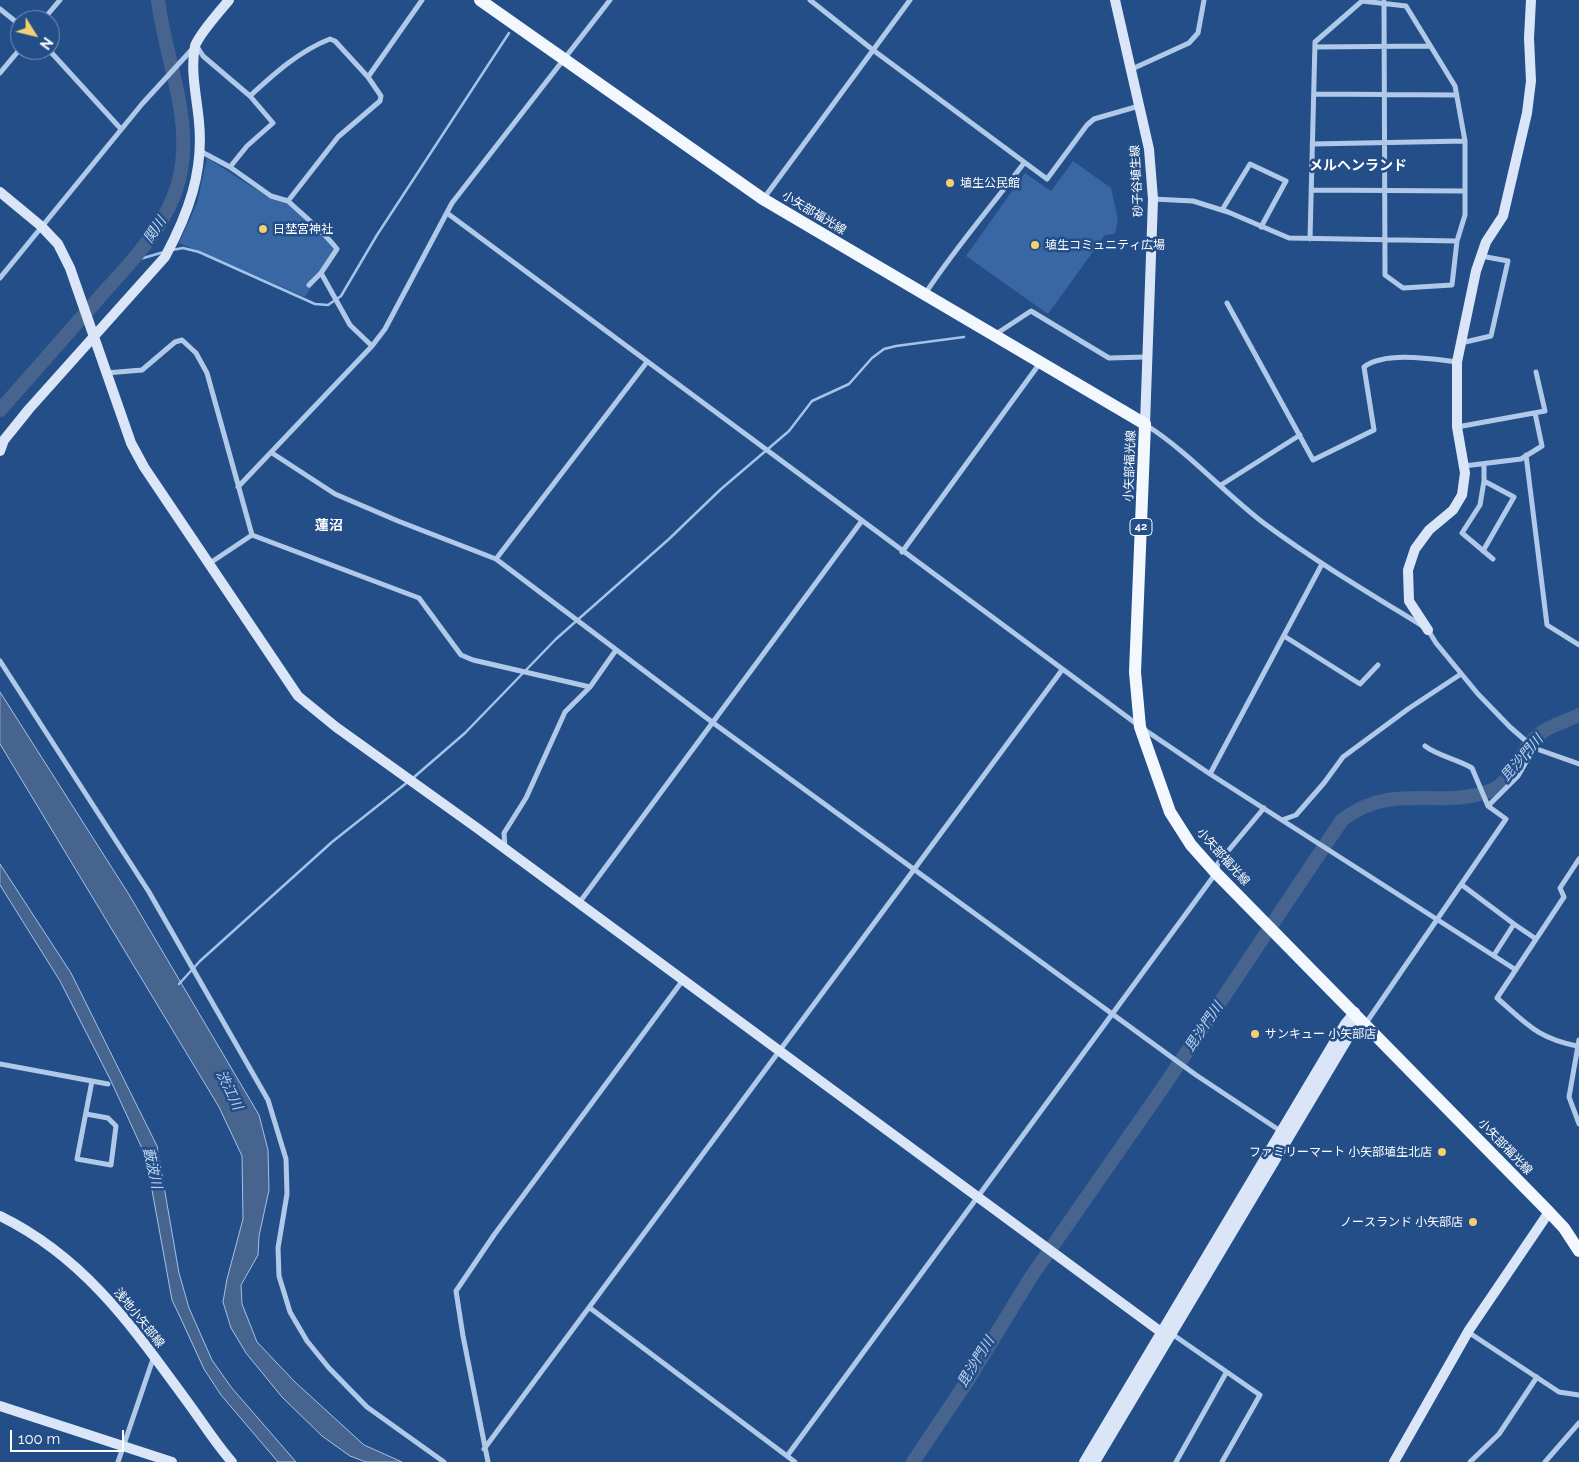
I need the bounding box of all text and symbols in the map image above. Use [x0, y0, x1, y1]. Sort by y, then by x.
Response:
north arrow [10, 10, 60, 60]
text: N [37, 34, 56, 52]
street label: 砂子谷埴生線 [1128, 145, 1146, 217]
district label: メルヘンランド [1309, 158, 1407, 174]
place label: 埴生公民館 [960, 176, 1020, 190]
marker: 埴生公民館 [944, 177, 956, 189]
street label: 小矢部福光線 [779, 188, 849, 238]
water label: 関川 [140, 214, 170, 246]
place label: 日埜宮神社 [273, 222, 333, 236]
marker: 日埜宮神社 [257, 223, 269, 235]
place label: 埴生コミュニティ広場 [1045, 238, 1165, 252]
marker: 埴生コミュニティ広場 [1029, 239, 1041, 251]
street label: 小矢部福光線 [1122, 430, 1138, 502]
district label: 蓮沼 [315, 518, 343, 534]
road number: 42 [1130, 518, 1152, 536]
water label: 毘沙門川 [1497, 731, 1547, 785]
street label: 小矢部福光線 [1194, 825, 1252, 889]
water label: 毘沙門川 [1181, 999, 1227, 1055]
place label: サンキュー 小矢部店 [1265, 1027, 1376, 1041]
marker: サンキュー 小矢部店 [1249, 1028, 1261, 1040]
water label: 渋江川 [212, 1067, 246, 1113]
street label: 小矢部福光線 [1475, 1116, 1535, 1178]
place label: ファミリーマート 小矢部埴生北店 [1249, 1145, 1432, 1159]
water label: 藪波川 [139, 1146, 165, 1190]
marker: ファミリーマート 小矢部埴生北店 [1436, 1146, 1448, 1158]
place label: ノースランド 小矢部店 [1340, 1215, 1463, 1229]
marker: ノースランド 小矢部店 [1467, 1216, 1479, 1228]
street label: 浅地小矢部線 [111, 1285, 167, 1351]
water label: 毘沙門川 [954, 1334, 998, 1390]
scale bar [12, 1420, 126, 1452]
text: 100 m [18, 1430, 60, 1448]

